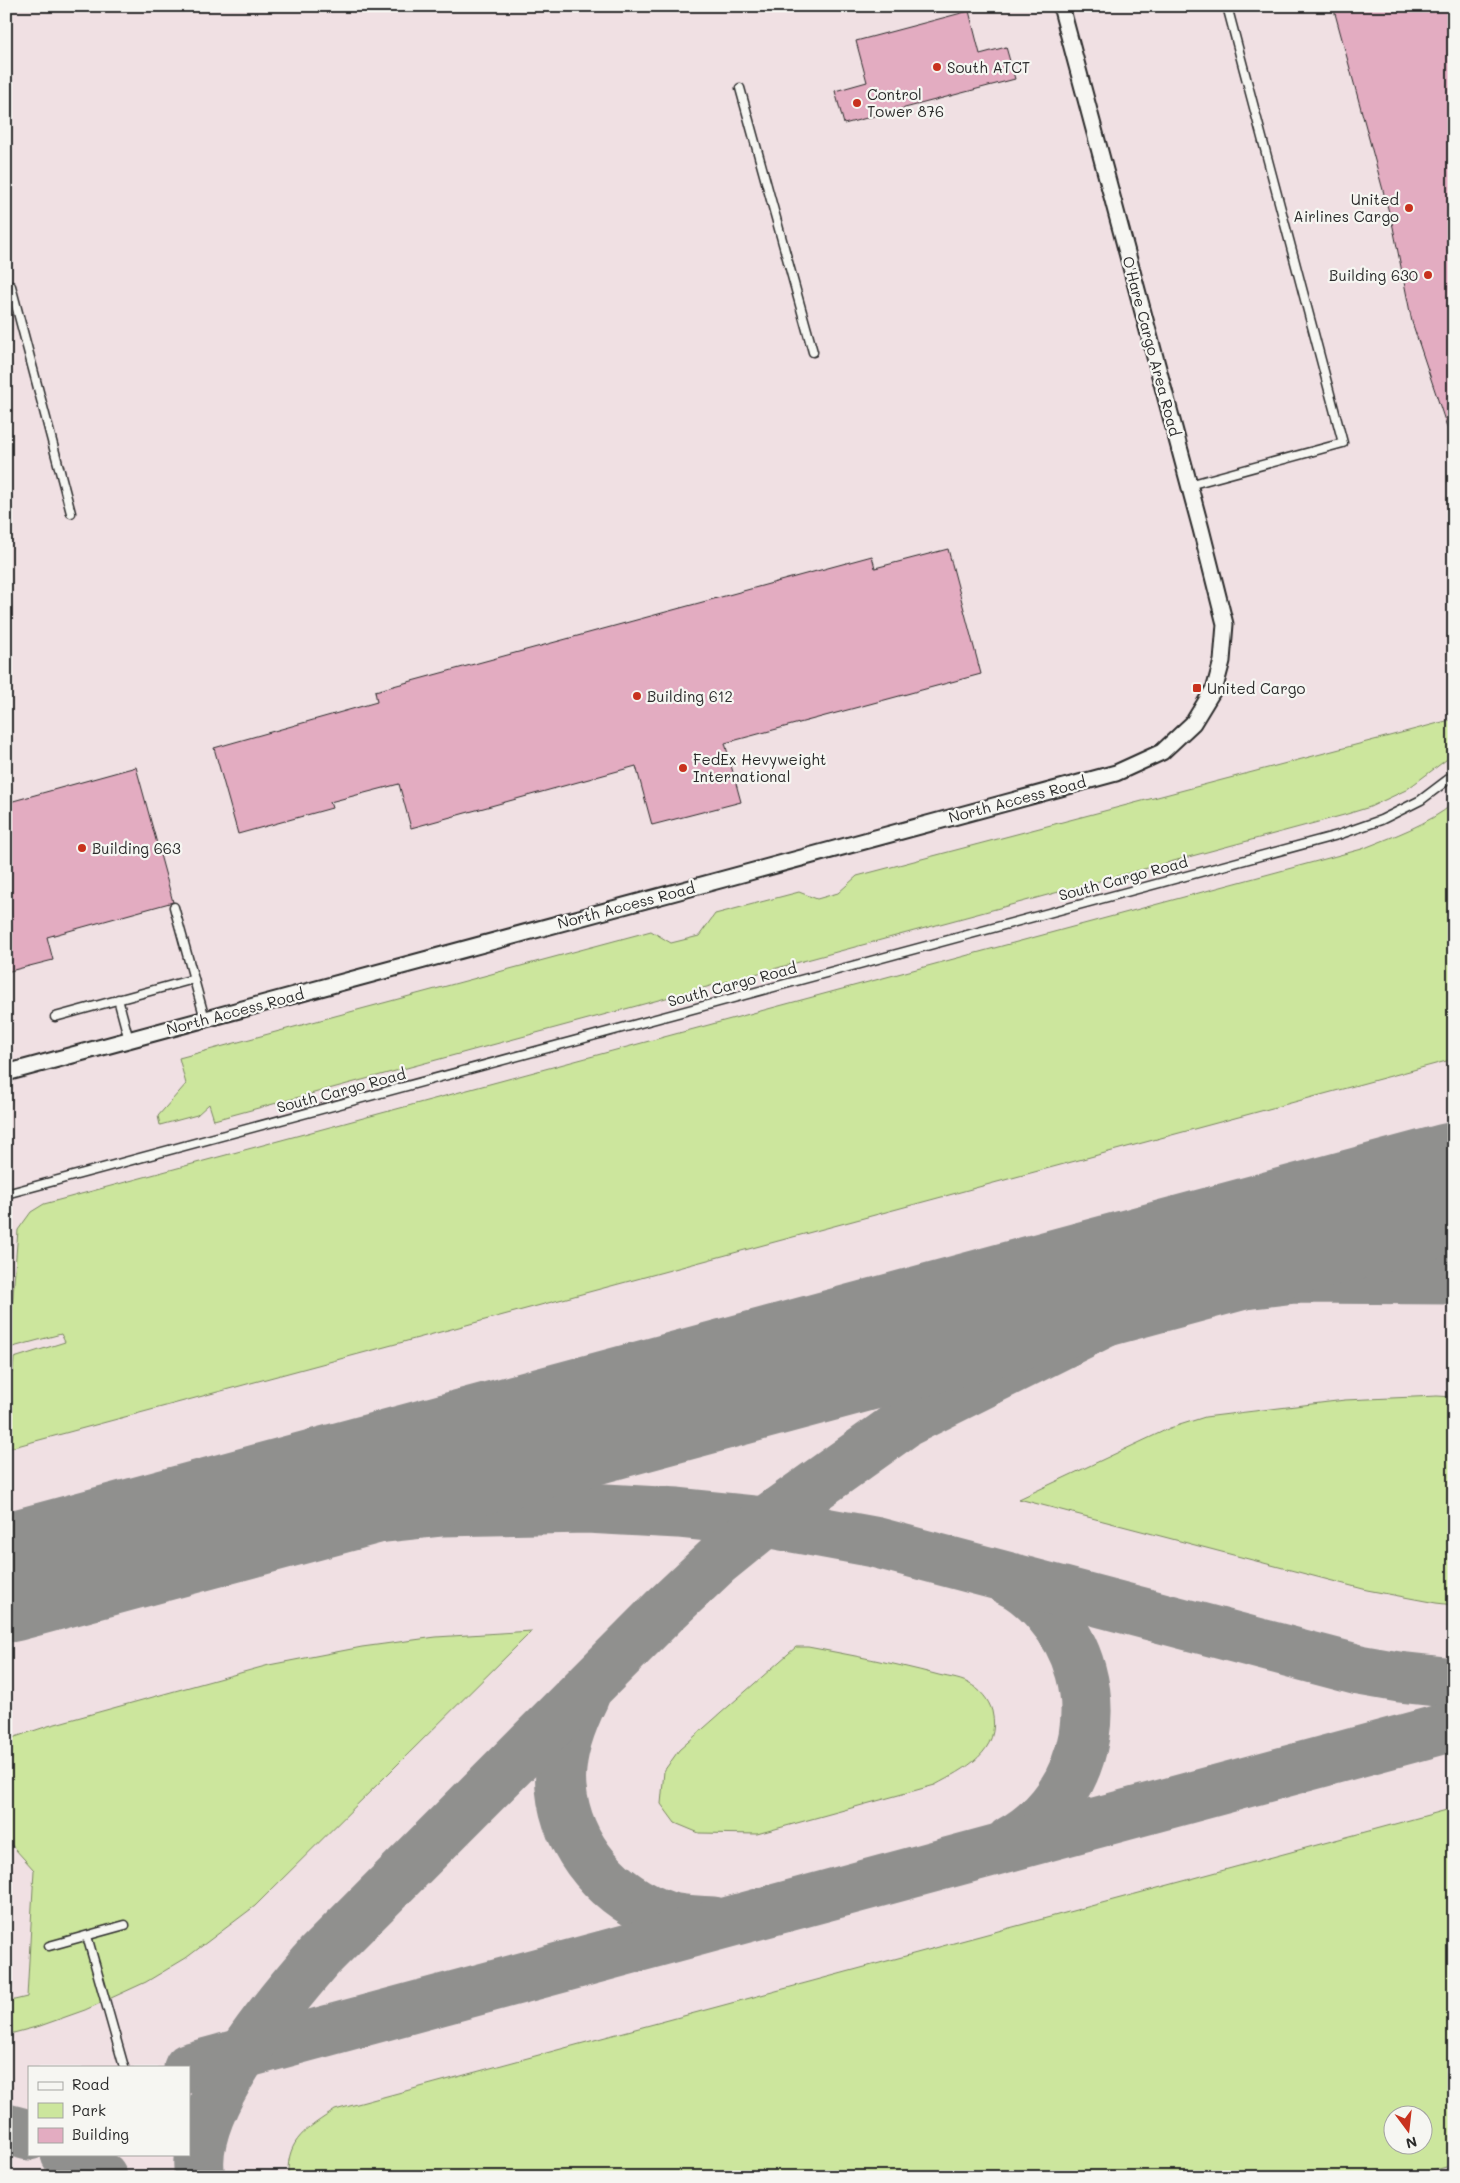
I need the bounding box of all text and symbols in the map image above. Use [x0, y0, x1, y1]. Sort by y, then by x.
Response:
place label: South ATCT [947, 57, 1030, 77]
marker: South ATCT [931, 61, 943, 73]
place label: Control Tower 876 [867, 84, 944, 121]
marker: Control Tower 876 [851, 97, 863, 109]
place label: United Airlines Cargo [1293, 189, 1399, 226]
marker: United Airlines Cargo [1403, 202, 1415, 214]
street label: O'Hare Cargo Area Road [1118, 254, 1186, 438]
place label: Building 630 [1329, 265, 1418, 285]
marker: Building 630 [1422, 269, 1434, 281]
place label: United Cargo [1207, 678, 1305, 698]
marker: United Cargo [1191, 682, 1203, 694]
place label: Building 612 [647, 686, 733, 706]
marker: Building 612 [631, 690, 643, 702]
place label: FedEx Hevyweight International [693, 749, 826, 786]
marker: FedEx Hevyweight International [677, 762, 689, 774]
street label: North Access Road [946, 771, 1088, 827]
place label: Building 663 [92, 838, 181, 858]
marker: Building 663 [76, 842, 88, 854]
street label: South Cargo Road [1056, 851, 1190, 905]
street label: North Access Road [555, 877, 697, 933]
street label: South Cargo Road [665, 957, 799, 1011]
street label: North Access Road [164, 983, 306, 1039]
street label: South Cargo Road [274, 1063, 408, 1117]
legend [28, 2066, 190, 2156]
text: Road [72, 2074, 109, 2094]
text: Park [72, 2100, 106, 2120]
north arrow [1382, 2106, 1432, 2156]
text: Building [72, 2124, 129, 2144]
text: N [1404, 2132, 1419, 2154]

